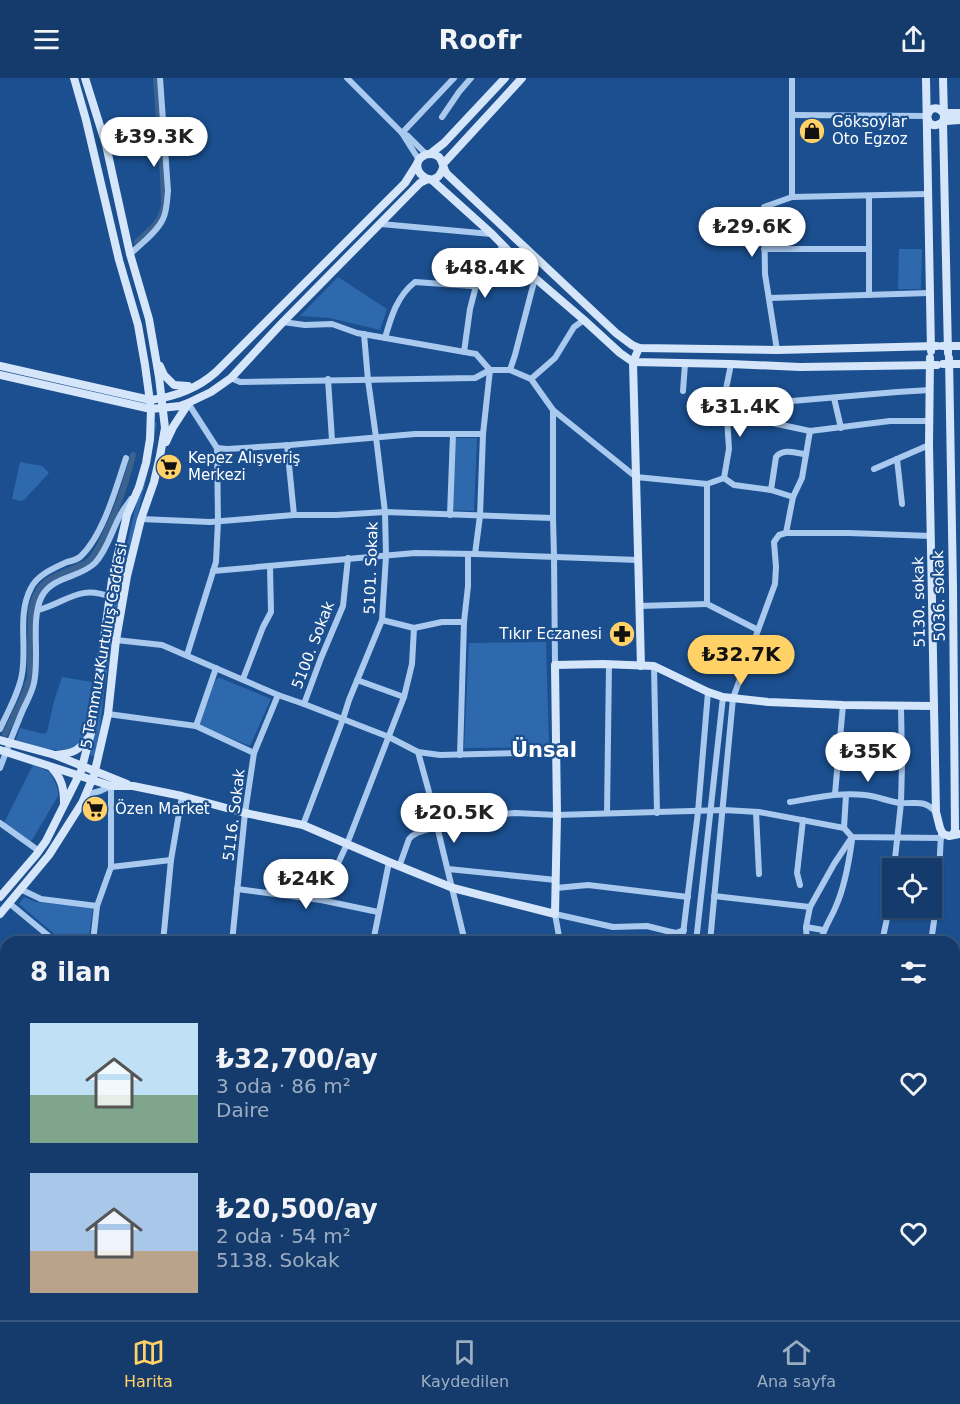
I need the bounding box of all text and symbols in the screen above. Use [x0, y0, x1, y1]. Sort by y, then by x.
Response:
icon: menu [30, 23, 63, 56]
icon: share [897, 23, 930, 56]
text: Roofr [439, 24, 521, 55]
place label: Göksoylar Oto Egzoz [832, 113, 908, 148]
shop icon: Göksoylar Oto Egzoz [797, 116, 827, 146]
pin: ₺39.3K [105, 117, 203, 168]
text: ₺39.3K [115, 124, 193, 148]
pin: ₺29.6K [703, 207, 801, 258]
text: ₺29.6K [713, 214, 791, 238]
pin: ₺48.4K [436, 248, 534, 299]
text: ₺48.4K [446, 255, 524, 279]
pin: ₺31.4K [691, 387, 789, 438]
text: ₺31.4K [701, 394, 779, 418]
place label: Kepez Alışveriş Merkezi [188, 449, 301, 484]
supermarket icon: Kepez Alışveriş Merkezi [154, 452, 184, 482]
street label: 5101. Sokak [360, 521, 382, 615]
street label: 5 Temmuz Kurtuluş Caddesi [77, 542, 131, 750]
street label: 5036. sokak [929, 550, 949, 642]
street label: 5130. sokak [909, 556, 929, 648]
street label: 5100. Sokak [288, 598, 338, 692]
pharmacy icon: Tıkır Eczanesi [607, 619, 637, 649]
place label: Tıkır Eczanesi [498, 625, 602, 643]
pin: ₺32.7K [692, 635, 790, 686]
text: ₺32.7K [702, 642, 780, 666]
pin: ₺35K [832, 732, 904, 783]
district label: Ünsal [511, 737, 577, 762]
text: ₺35K [839, 739, 897, 763]
street label: 5116. Sokak [219, 768, 249, 862]
pin: ₺20.5K [405, 793, 503, 844]
supermarket icon: Özen Market [80, 794, 110, 824]
place label: Özen Market [115, 799, 210, 818]
text: ₺20.5K [415, 800, 493, 824]
map controls [882, 858, 942, 918]
button: locate [882, 858, 942, 918]
pin: ₺24K [270, 859, 342, 910]
text: ₺24K [277, 866, 335, 890]
icon: filters [897, 956, 930, 989]
text: 8 ilan [30, 957, 111, 987]
text: ₺32,700/ay [216, 1044, 378, 1074]
icon: home [78, 1047, 150, 1119]
icon: heart [897, 1067, 930, 1100]
text: 3 oda · 86 m² [216, 1074, 351, 1098]
text: Daire [216, 1098, 269, 1122]
text: ₺20,500/ay [216, 1194, 378, 1224]
icon: home [78, 1197, 150, 1269]
icon: heart [897, 1217, 930, 1250]
text: 2 oda · 54 m² [216, 1224, 351, 1248]
text: 5138. Sokak [216, 1248, 340, 1272]
tab: Harita [124, 1336, 173, 1391]
tab: Kaydedilen [421, 1336, 509, 1391]
tab: Ana sayfa [757, 1336, 836, 1391]

